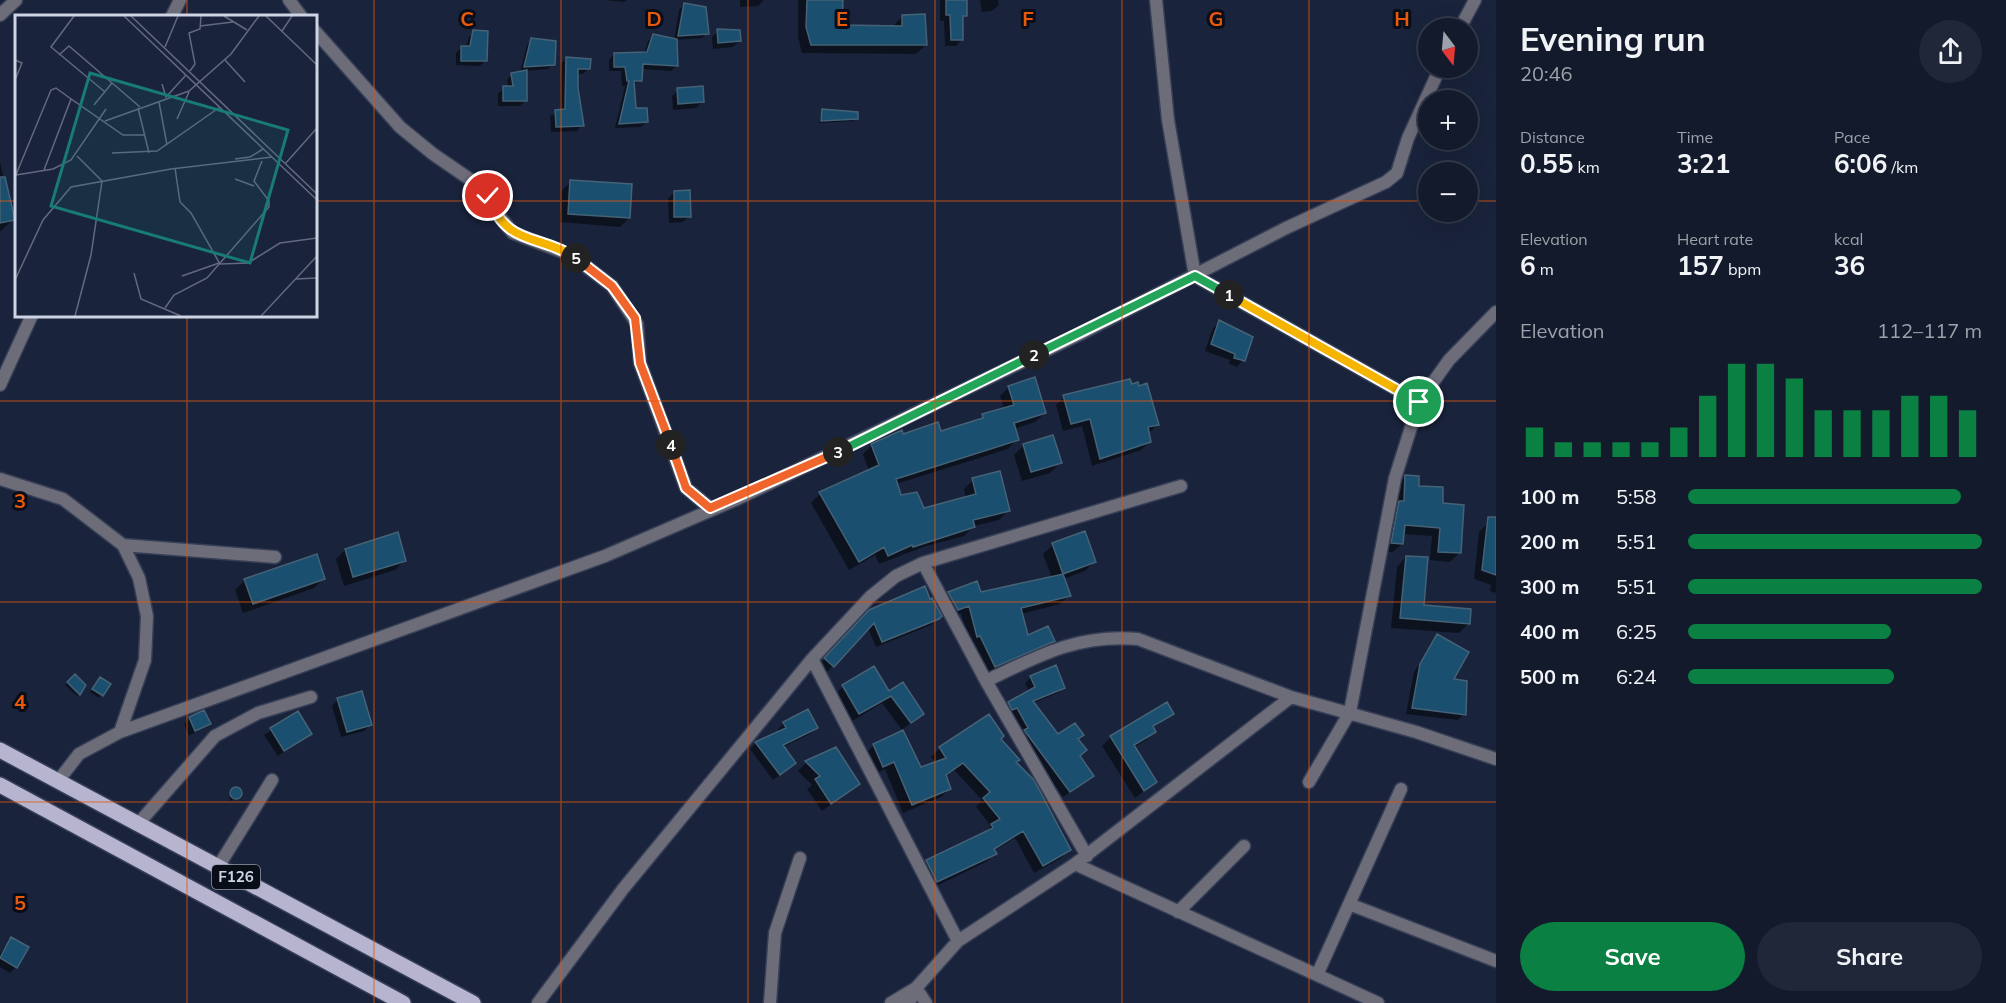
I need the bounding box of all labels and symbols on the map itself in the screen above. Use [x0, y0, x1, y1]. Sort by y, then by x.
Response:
text: C [460, 6, 474, 31]
text: D [646, 6, 662, 31]
text: E [836, 6, 848, 31]
text: F [1022, 6, 1034, 31]
text: G [1209, 6, 1223, 31]
text: H [1394, 6, 1410, 31]
inset map [15, 15, 316, 316]
north arrow [1418, 18, 1478, 78]
pin [462, 170, 513, 221]
pin: 5 [561, 243, 591, 273]
pin: 1 [1214, 280, 1244, 310]
pin: 2 [1019, 340, 1049, 370]
pin [1393, 376, 1444, 427]
pin: 4 [656, 430, 686, 460]
pin: 3 [823, 437, 853, 467]
text: 3 [14, 488, 26, 513]
text: 4 [14, 689, 26, 714]
road number: F126 [212, 865, 260, 889]
text: 5 [14, 890, 26, 915]

